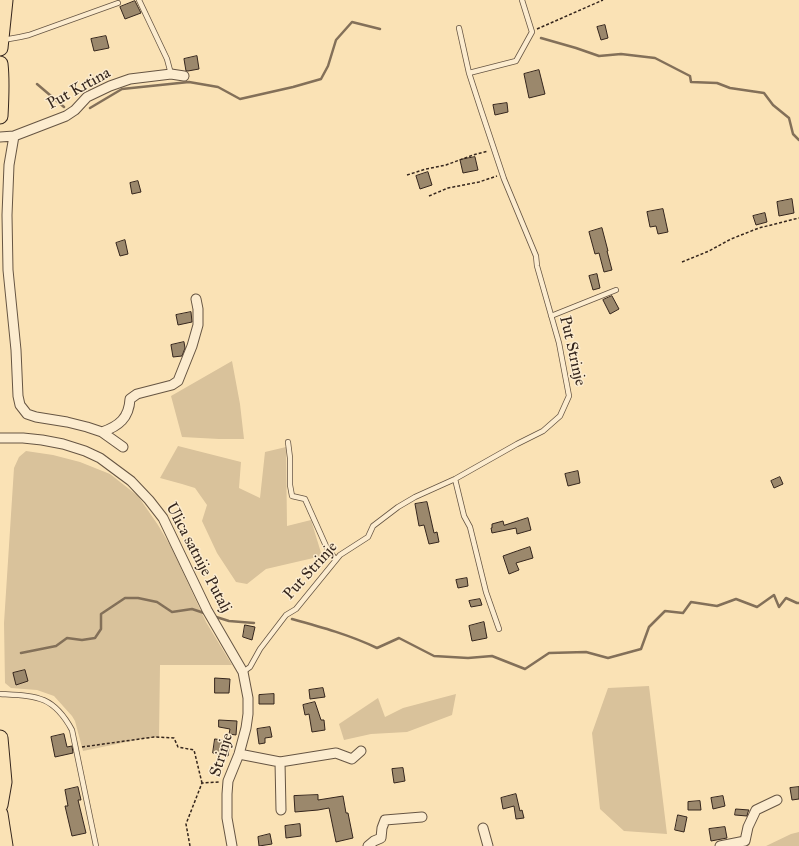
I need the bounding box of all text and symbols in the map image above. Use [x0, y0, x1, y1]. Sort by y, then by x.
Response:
street label: Put Krtina [44, 64, 114, 114]
street label: Put Strinje [555, 314, 589, 388]
street label: Ulica satnije Putalj [161, 500, 235, 616]
street label: Put Strinje [280, 538, 342, 604]
street label: Strinje [206, 731, 238, 779]

